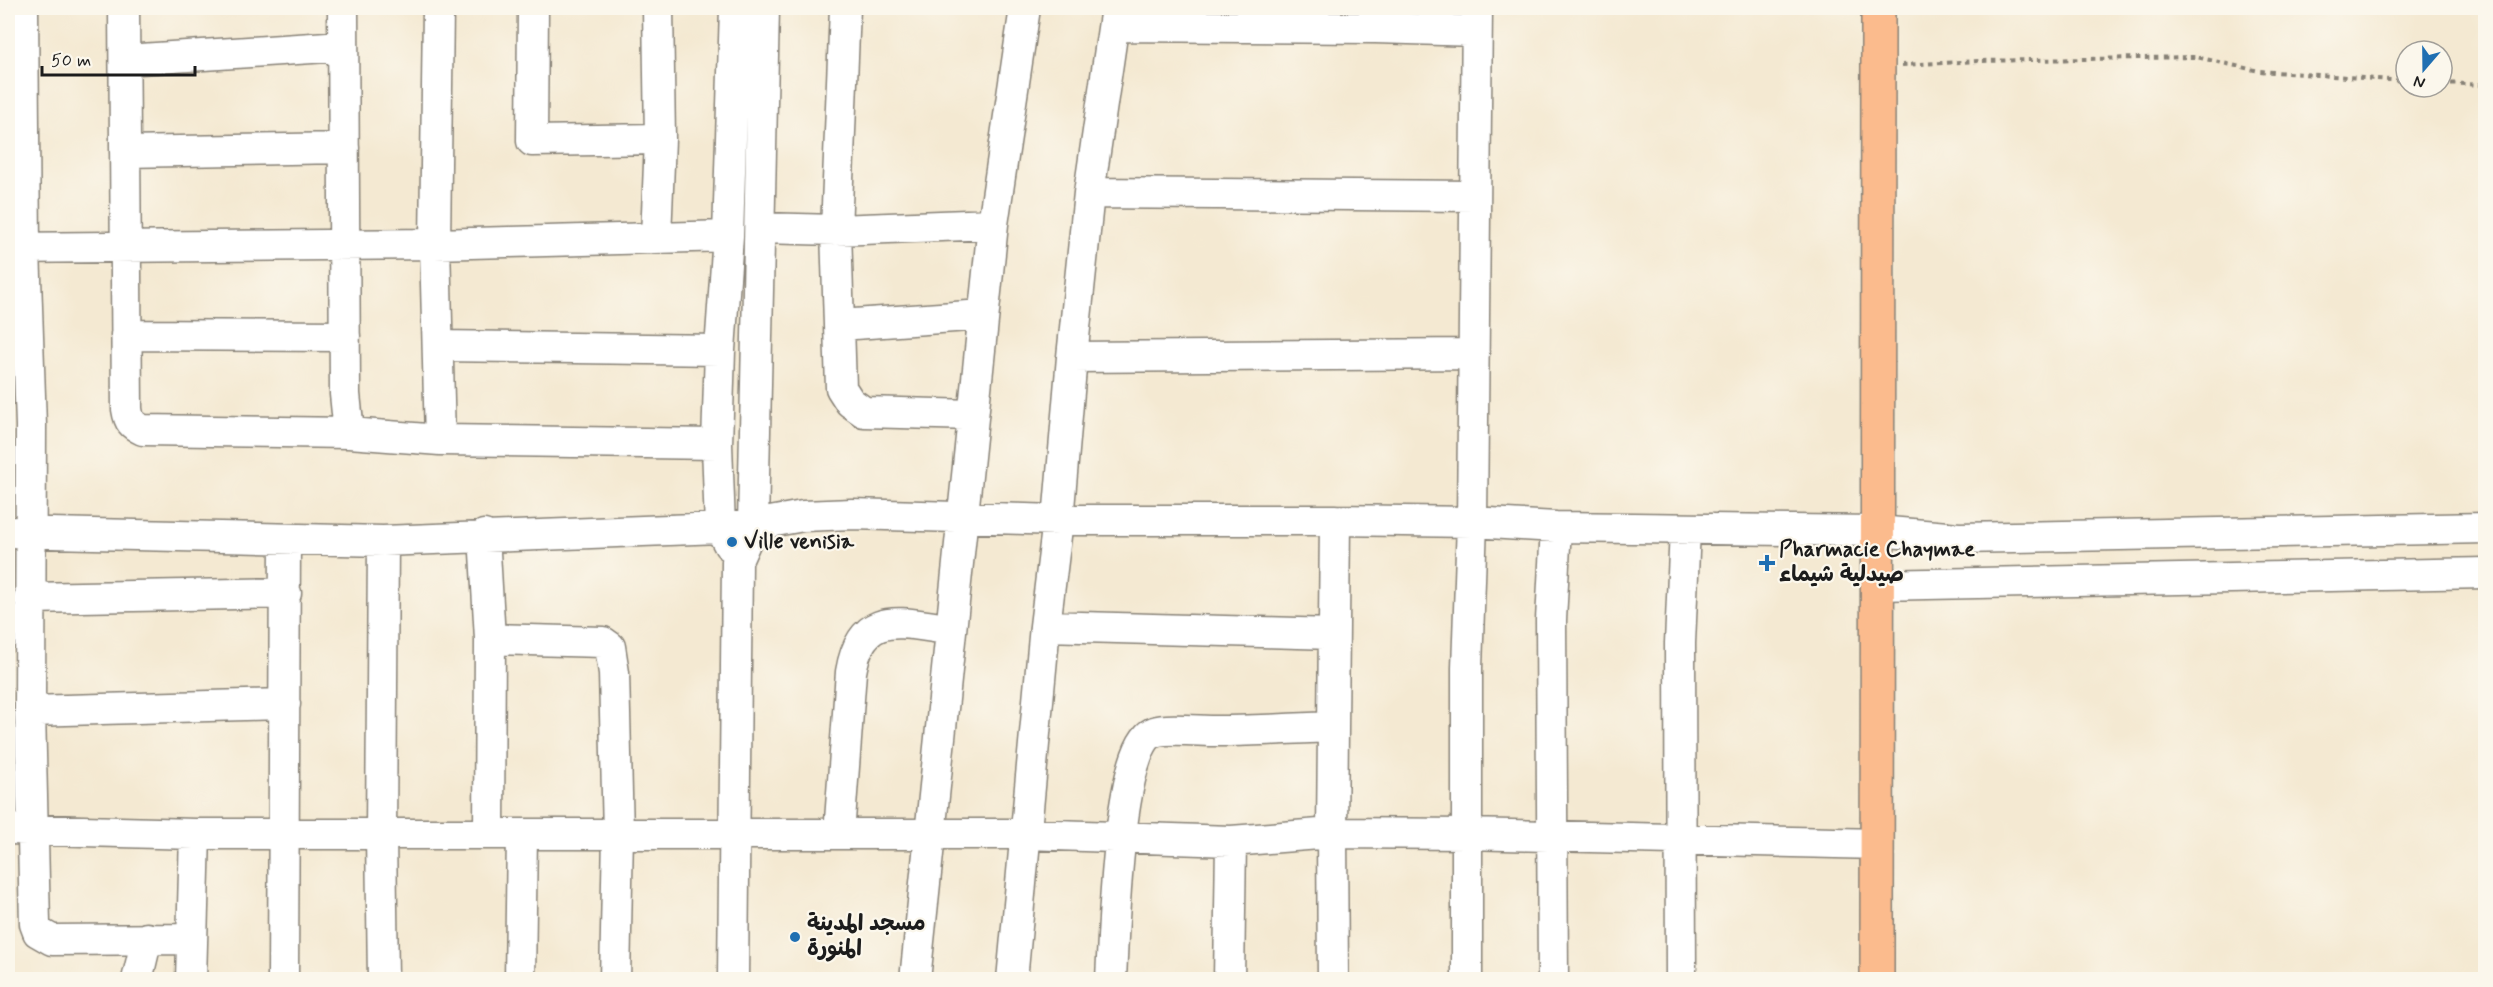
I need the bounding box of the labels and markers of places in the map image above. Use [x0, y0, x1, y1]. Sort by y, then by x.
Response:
place label: Ville venisia [744, 528, 855, 556]
marker: Ville venisia [725, 535, 739, 549]
place label: Pharmacie Chaymae صيدلية شيماء [1779, 536, 1975, 589]
marker: Pharmacie Chaymae صيدلية شيماء [1760, 556, 1774, 570]
place label: مسجد المدينة المنورة [807, 910, 926, 963]
marker: مسجد المدينة المنورة [788, 930, 802, 944]

